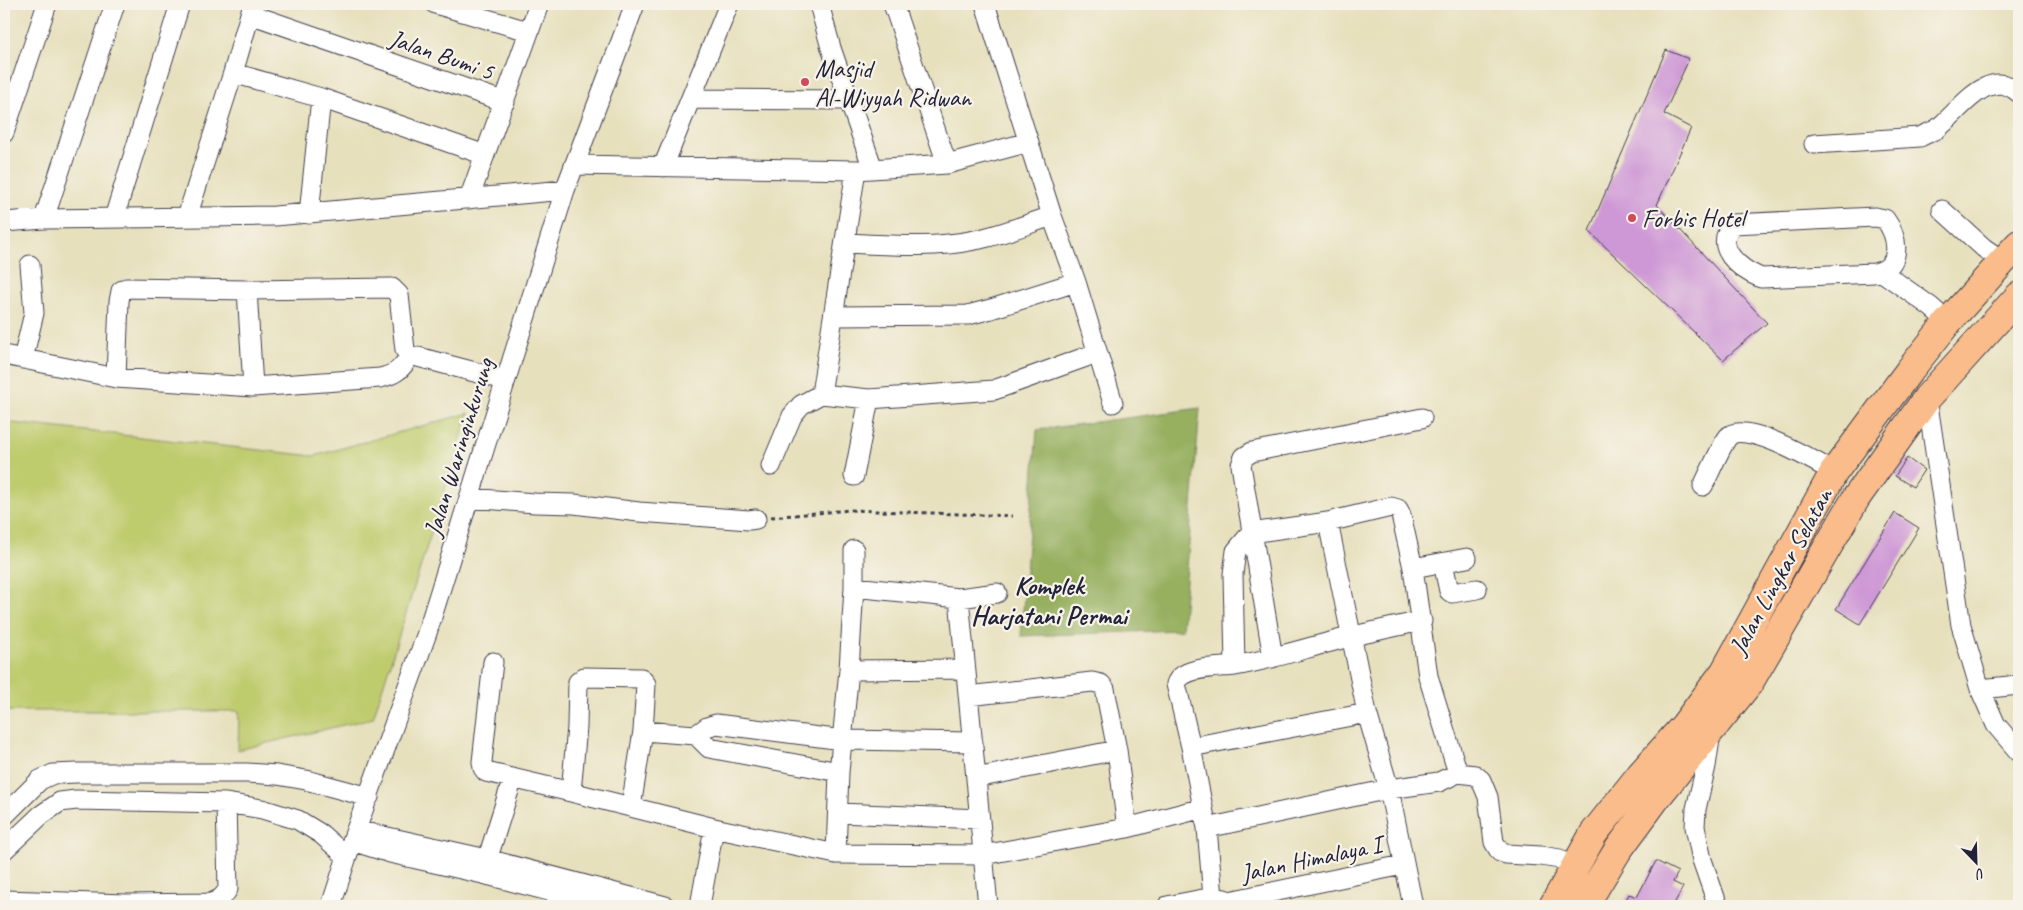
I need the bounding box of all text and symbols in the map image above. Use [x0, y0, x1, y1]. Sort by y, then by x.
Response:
street label: Jalan Bumi 5 [385, 22, 500, 88]
place label: Masjid Al-Wiyyah Ridwan [815, 53, 973, 114]
marker: Masjid Al-Wiyyah Ridwan [799, 76, 811, 88]
place label: Forbis Hotel [1642, 203, 1749, 235]
marker: Forbis Hotel [1626, 212, 1638, 224]
street label: Jalan Waringinkurung [416, 353, 502, 541]
street label: Jalan Lingkar Selatan [1721, 481, 1841, 661]
district label: Komplek Harjatani Permai [971, 569, 1131, 632]
street label: Jalan Himalaya I [1237, 827, 1390, 890]
north arrow [1950, 838, 2000, 888]
text: U [1971, 864, 1987, 884]

